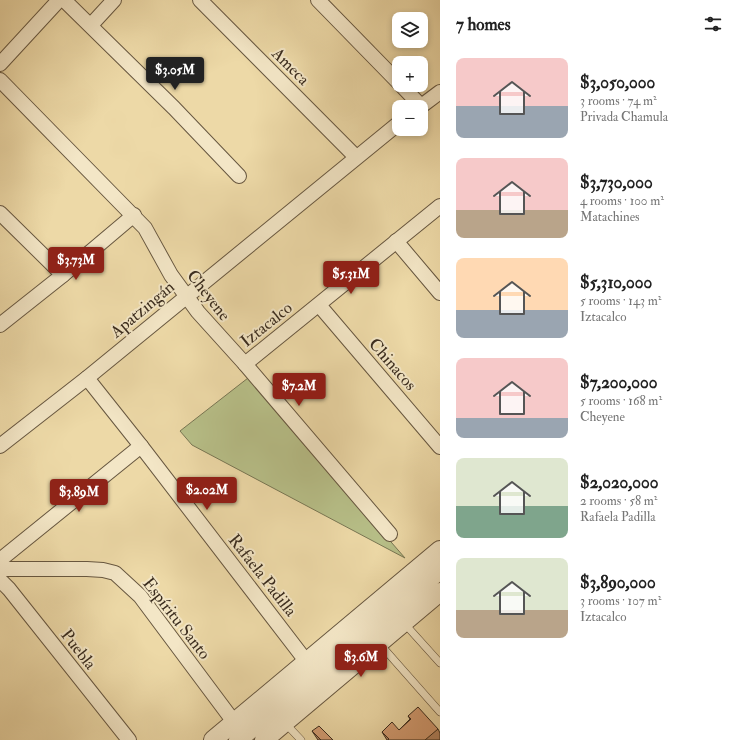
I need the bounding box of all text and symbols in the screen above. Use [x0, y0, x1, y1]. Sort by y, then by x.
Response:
map controls [392, 12, 428, 136]
button: layers [392, 12, 428, 48]
icon: filters [702, 13, 724, 35]
text: 7 homes [456, 14, 511, 35]
street label: Ameca [267, 42, 315, 90]
button: + [392, 56, 428, 92]
pin: $3.05M [142, 57, 208, 91]
text: $3.05M [155, 62, 195, 78]
text: $3,050,000 [580, 72, 655, 93]
icon: home [488, 74, 536, 122]
text: 3 rooms · 74 m² [580, 93, 657, 109]
button: − [392, 100, 428, 136]
text: Privada Chamula [580, 109, 668, 125]
text: $3,730,000 [580, 172, 653, 193]
icon: home [488, 174, 536, 222]
text: 4 rooms · 100 m² [580, 193, 664, 209]
text: Matachines [580, 209, 640, 225]
pin: $3.73M [43, 247, 109, 281]
text: $3.73M [57, 252, 95, 268]
pin: $5.31M [318, 261, 384, 295]
street label: Cheyene [181, 266, 235, 326]
text: $5.31M [332, 266, 370, 282]
text: $5,310,000 [580, 272, 652, 293]
icon: home [488, 274, 536, 322]
street label: Apatzingán [105, 276, 180, 344]
text: 5 rooms · 143 m² [580, 293, 661, 309]
street label: Iztacalco [236, 297, 297, 352]
text: Iztacalco [580, 309, 626, 325]
street label: Chinacos [364, 334, 421, 395]
text: $7,200,000 [580, 372, 657, 393]
pin: $7.2M [271, 373, 327, 407]
icon: home [488, 374, 536, 422]
text: $7.2M [282, 378, 316, 394]
text: 5 rooms · 168 m² [580, 393, 662, 409]
text: Cheyene [580, 409, 625, 425]
text: $2,020,000 [580, 472, 659, 493]
icon: home [488, 474, 536, 522]
pin: $2.02M [174, 477, 240, 511]
pin: $3.89M [46, 479, 112, 513]
text: $2.02M [186, 482, 228, 498]
text: $3.89M [59, 484, 99, 500]
text: 2 rooms · 58 m² [580, 493, 658, 509]
text: Rafaela Padilla [580, 509, 656, 525]
street label: Rafaela Padilla [224, 530, 302, 622]
text: $3,890,000 [580, 572, 656, 593]
street label: Espíritu Santo [137, 573, 215, 664]
icon: home [488, 574, 536, 622]
text: 3 rooms · 107 m² [580, 593, 661, 609]
text: Iztacalco [580, 609, 626, 625]
street label: Puebla [56, 625, 101, 674]
pin: $3.6M [333, 644, 389, 678]
text: $3.6M [344, 649, 378, 665]

